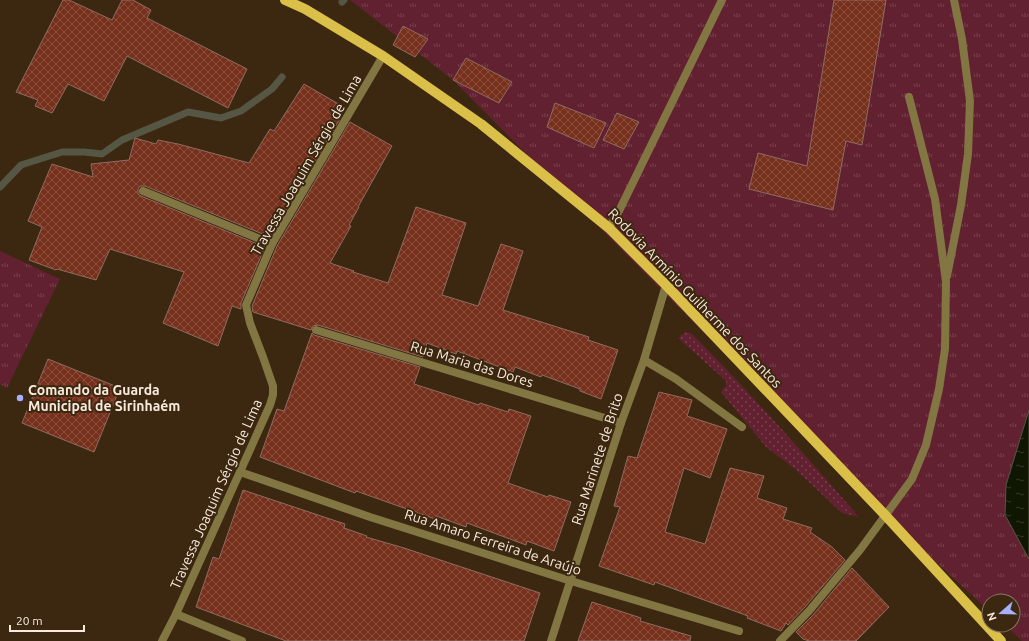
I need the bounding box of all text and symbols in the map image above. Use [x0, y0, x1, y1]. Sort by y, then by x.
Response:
street label: Travessa Joaquim Sérgio de Lima [248, 72, 364, 258]
street label: Rodovia Armínio Guilherme dos Santos [605, 205, 785, 391]
street label: Rua Maria das Dores [409, 338, 535, 390]
place label: Comando da Guarda Municipal de Sirinhaém [28, 382, 180, 414]
street label: Rua Marinete de Brito [568, 391, 626, 527]
marker: Comando da Guarda Municipal de Sirinhaém [15, 393, 25, 403]
street label: Travessa Joaquim Sérgio de Lima [167, 397, 265, 591]
street label: Rua Amaro Ferreira de Araújo [403, 506, 583, 578]
north arrow [981, 593, 1021, 633]
scale bar [10, 607, 84, 633]
text: N [985, 611, 999, 622]
text: 20 m [16, 614, 43, 627]

